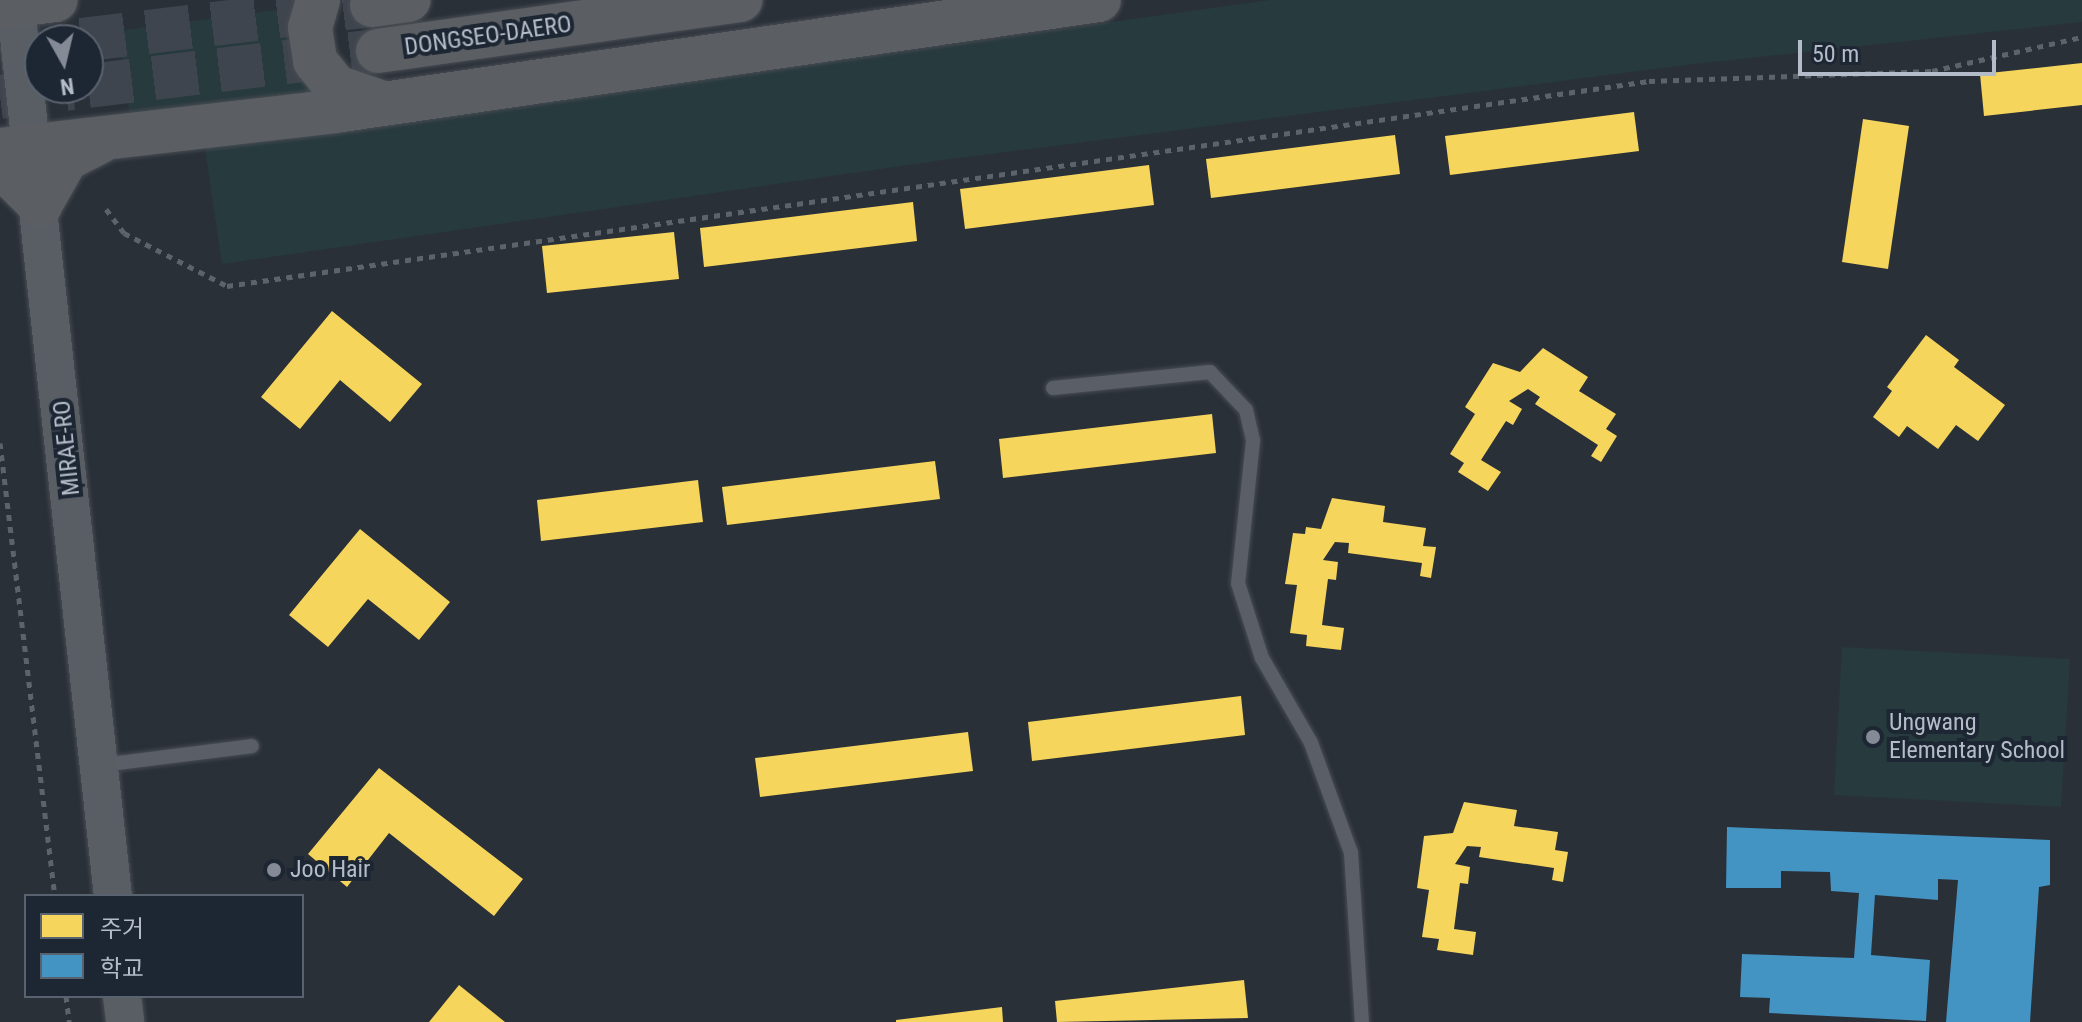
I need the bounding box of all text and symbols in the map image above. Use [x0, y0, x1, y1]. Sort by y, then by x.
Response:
street label: DONGSEO-DAERO [403, 10, 573, 62]
north arrow [24, 24, 104, 104]
scale bar [1802, 24, 2000, 74]
text: 50 m [1812, 40, 1859, 68]
text: N [59, 73, 76, 100]
street label: MIRAE-RO [48, 399, 86, 497]
place label: Ungwang Elementary School [1889, 709, 2065, 765]
marker: Ungwang Elementary School [1864, 728, 1882, 746]
place label: Joo Hair [290, 856, 370, 884]
marker: Joo Hair [265, 861, 283, 879]
legend [24, 894, 304, 998]
text: 주거 [100, 915, 144, 943]
text: 학교 [100, 955, 144, 983]

